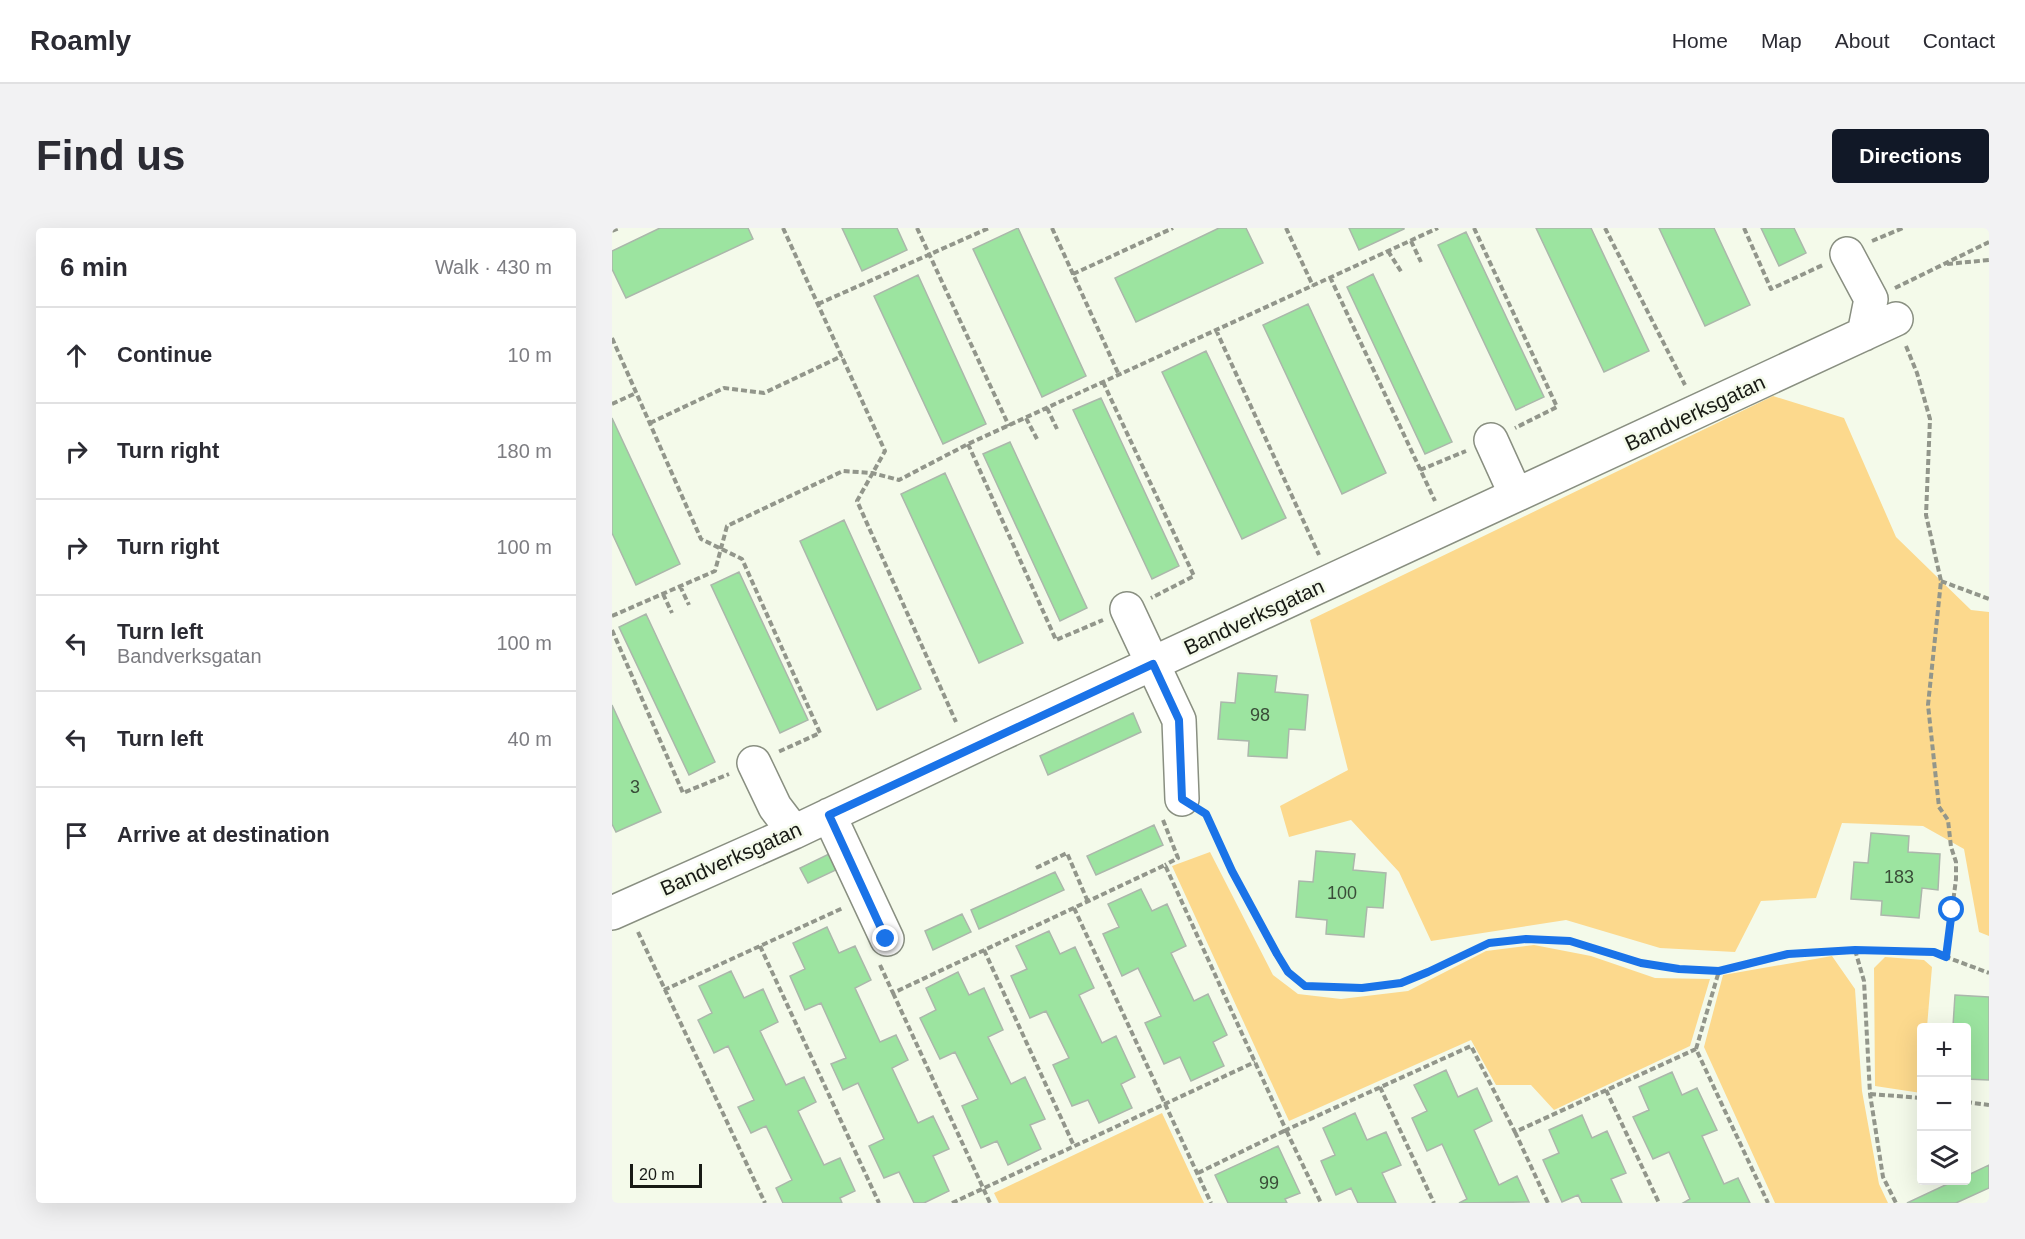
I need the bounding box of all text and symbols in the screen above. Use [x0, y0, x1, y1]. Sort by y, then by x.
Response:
text: Roamly [30, 25, 131, 56]
text: Home [1672, 29, 1728, 52]
text: Map [1761, 29, 1802, 52]
text: About [1835, 29, 1890, 52]
text: Contact [1923, 29, 1995, 52]
button: Directions [1832, 129, 1989, 183]
text: Find us [36, 132, 185, 179]
text: 6 min [60, 252, 128, 282]
text: Walk · 430 m [435, 256, 552, 278]
icon: ahead [60, 339, 93, 372]
text: Continue [117, 342, 212, 367]
text: 10 m [508, 344, 552, 366]
street label: Bandverksgatan [1621, 370, 1768, 455]
icon: right [60, 435, 93, 468]
text: Turn right [117, 438, 219, 463]
text: 180 m [496, 440, 552, 462]
icon: right [60, 531, 93, 564]
text: Turn right [117, 534, 219, 559]
text: 100 m [496, 536, 552, 558]
street label: Bandverksgatan [1180, 574, 1327, 659]
text: Turn left [117, 619, 203, 644]
icon: left [60, 627, 93, 660]
text: 100 m [496, 632, 552, 654]
text: Bandverksgatan [117, 645, 262, 667]
house number: 98 [1250, 705, 1270, 725]
icon: left [60, 723, 93, 756]
text: Turn left [117, 726, 203, 751]
text: 40 m [508, 728, 552, 750]
house number: 3 [630, 777, 640, 797]
street label: Bandverksgatan [657, 817, 805, 900]
icon: arrive [60, 819, 93, 852]
text: Arrive at destination [117, 822, 330, 847]
house number: 183 [1884, 867, 1914, 887]
house number: 100 [1327, 883, 1357, 903]
route start [1938, 896, 1964, 922]
route end [872, 925, 898, 951]
map controls [1917, 1023, 1971, 1185]
button: + [1917, 1023, 1971, 1077]
button: − [1917, 1077, 1971, 1131]
button: layers [1917, 1131, 1971, 1185]
scale bar [630, 1161, 702, 1188]
text: 20 m [639, 1166, 675, 1183]
house number: 99 [1259, 1173, 1279, 1193]

